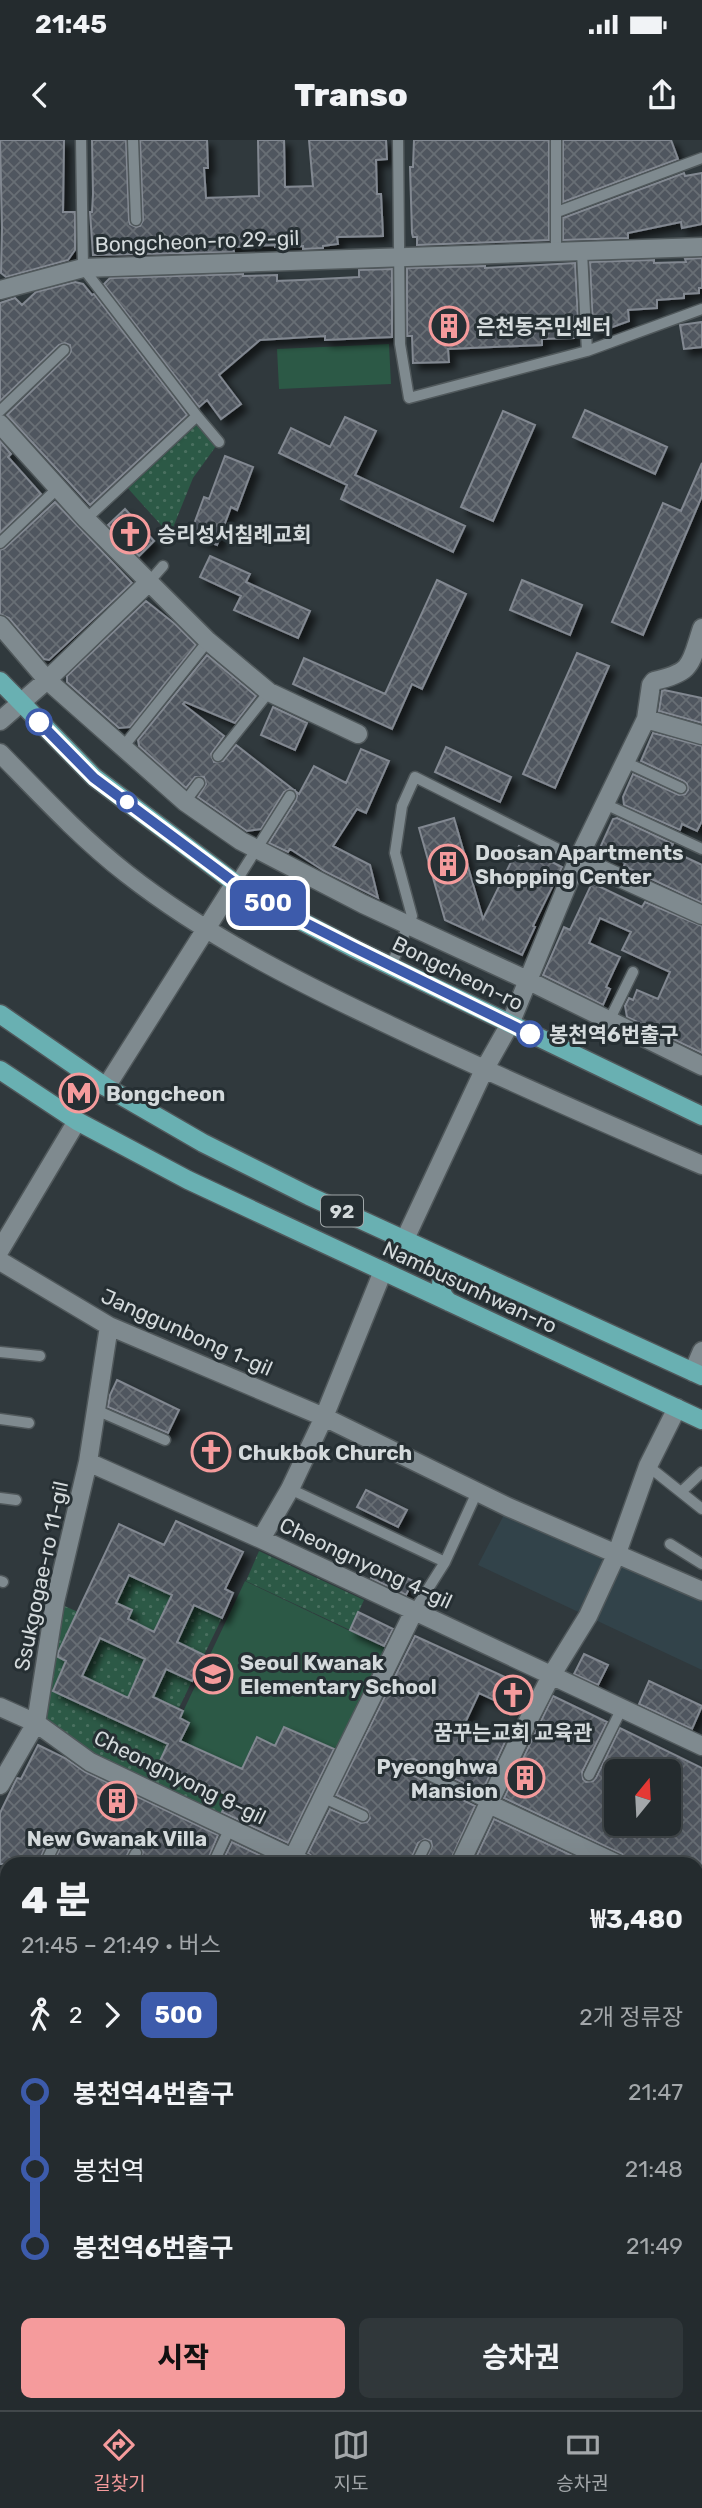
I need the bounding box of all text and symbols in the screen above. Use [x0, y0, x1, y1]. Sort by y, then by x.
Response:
text: 21:45 [35, 9, 107, 40]
icon: back [21, 76, 59, 114]
text: Transo [294, 76, 408, 114]
icon: share [643, 76, 681, 114]
street label: Bongcheon-ro 29-gil [94, 225, 300, 257]
building icon: 은천동주민센터 [428, 305, 470, 347]
place label: 은천동주민센터 [476, 314, 611, 339]
church icon: 승리성서침례교회 [109, 513, 151, 555]
place label: 승리성서침례교회 [157, 522, 312, 547]
unlabelled marker [26, 709, 52, 735]
unlabelled marker [117, 792, 137, 812]
place label: Doosan Apartments Shopping Center [475, 840, 684, 889]
building icon: Doosan Apartments Shopping Center [427, 843, 469, 885]
line badge: 500 [228, 880, 308, 926]
text: 500 [244, 889, 292, 917]
street label: Bongcheon-ro [389, 931, 527, 1015]
marker: 봉천역6번출구 [517, 1021, 543, 1047]
place label: 봉천역6번출구 [549, 1022, 679, 1047]
metro station icon: Bongcheon [58, 1072, 100, 1114]
place label: Bongcheon [106, 1081, 225, 1106]
road number: 92 [321, 1196, 363, 1226]
street label: Nambusunhwan-ro [379, 1236, 561, 1338]
street label: Janggunbong 1-gil [97, 1283, 277, 1381]
church icon: Chukbok Church [190, 1431, 232, 1473]
place label: Chukbok Church [238, 1440, 412, 1465]
street label: Ssukgogae-ro 11-gil [9, 1479, 73, 1673]
street label: Cheongnyong 4-gil [276, 1512, 456, 1614]
place label: Seoul Kwanak Elementary School [240, 1650, 437, 1699]
school or university icon: Seoul Kwanak Elementary School [192, 1653, 234, 1695]
church icon: 꿈꾸는교회 교육관 [492, 1674, 534, 1716]
place label: 꿈꾸는교회 교육관 [433, 1720, 593, 1745]
street label: Cheongnyong 8-gil [90, 1725, 270, 1829]
place label: Pyeonghwa Mansion [376, 1754, 498, 1803]
building icon: Pyeonghwa Mansion [504, 1757, 546, 1799]
north arrow [604, 1759, 681, 1836]
map controls [604, 1759, 681, 1836]
building icon: New Gwanak Villa [96, 1780, 138, 1822]
place label: New Gwanak Villa [27, 1826, 207, 1851]
text: 4 분 [21, 1877, 91, 1923]
text: ₩3,480 [590, 1904, 683, 1935]
text: 21:45 – 21:49 · 버스 [21, 1931, 221, 1959]
icon: walk [21, 1996, 59, 2034]
icon: forward [93, 1996, 131, 2034]
text: 2 [69, 2001, 83, 2029]
text: 500 [155, 2001, 203, 2029]
text: 2개 정류장 [579, 2003, 683, 2031]
text: 21:47 [628, 2078, 683, 2106]
text: 봉천역4번출구 [73, 2079, 234, 2110]
text: 21:48 [625, 2155, 683, 2183]
text: 봉천역 [73, 2156, 145, 2187]
text: 21:49 [626, 2232, 683, 2260]
text: 봉천역6번출구 [73, 2233, 233, 2264]
button: 시작 [21, 2318, 345, 2398]
button: 승차권 [359, 2318, 683, 2398]
tab: 길찾기 [93, 2426, 146, 2495]
tab: 지도 [332, 2426, 370, 2495]
tab: 승차권 [556, 2426, 609, 2495]

